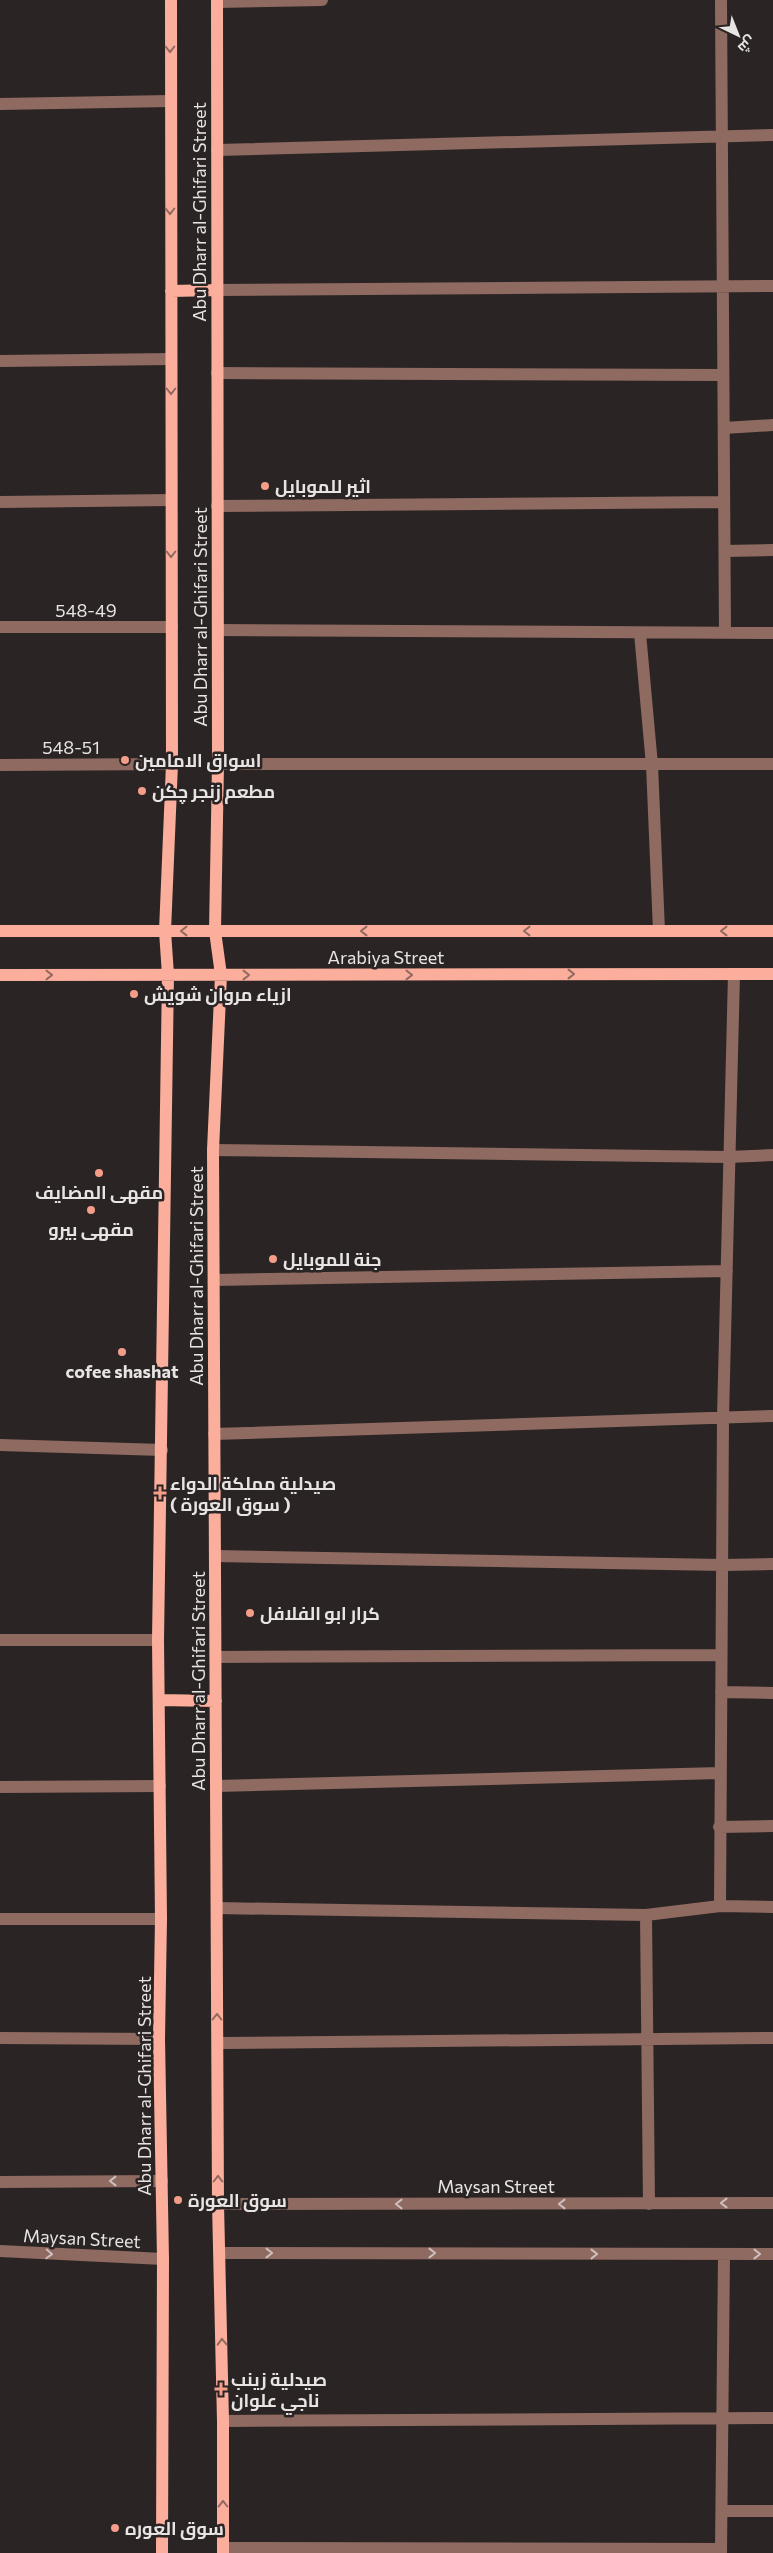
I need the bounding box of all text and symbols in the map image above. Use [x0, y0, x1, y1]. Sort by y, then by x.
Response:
north arrow [713, 10, 763, 60]
text: ش [734, 32, 760, 57]
one-way arrow [165, 45, 175, 53]
street label: Abu Dharr al-Ghifari Street [188, 102, 210, 322]
one-way arrow [165, 208, 175, 215]
one-way arrow [166, 388, 176, 395]
place label: اثير للموبايل [275, 475, 371, 498]
marker: اثير للموبايل [259, 480, 271, 492]
street label: Abu Dharr al-Ghifari Street [189, 507, 211, 727]
one-way arrow [166, 550, 176, 558]
street label: 548-49 [55, 599, 117, 621]
street label: 548-51 [42, 736, 100, 758]
place label: اسواق الامامين [135, 749, 261, 772]
marker: اسواق الامامين [119, 754, 131, 766]
place label: مطعم زنجر چكن [152, 780, 275, 804]
marker: مطعم زنجر چكن [136, 785, 148, 797]
one-way arrow [180, 926, 188, 936]
one-way arrow [360, 926, 368, 936]
one-way arrow [523, 926, 530, 936]
one-way arrow [720, 926, 728, 936]
street label: Arabiya Street [328, 946, 445, 968]
one-way arrow [568, 969, 575, 979]
one-way arrow [45, 970, 53, 980]
one-way arrow [242, 970, 250, 980]
one-way arrow [405, 970, 413, 980]
place label: ازياء مروان شويش [144, 983, 292, 1006]
marker: ازياء مروان شويش [128, 988, 140, 1000]
street label: Abu Dharr al-Ghifari Street [185, 1166, 207, 1386]
marker: مقهى المضايف [93, 1167, 105, 1179]
place label: مقهى المضايف [35, 1181, 163, 1204]
marker: مقهى بيرو [85, 1204, 97, 1216]
place label: مقهى بيرو [48, 1218, 134, 1241]
place label: جنة للموبايل [283, 1248, 381, 1271]
marker: جنة للموبايل [267, 1253, 279, 1265]
marker: cofee shashat [116, 1346, 128, 1358]
place label: cofee shashat [65, 1360, 179, 1382]
place label: صيدلية مملكة الدواء ( سوق العورة ) [170, 1472, 336, 1516]
marker: صيدلية مملكة الدواء ( سوق العورة ) [154, 1487, 166, 1499]
street label: Abu Dharr al-Ghifari Street [187, 1571, 209, 1791]
place label: كرار ابو الفلافل [260, 1602, 380, 1625]
marker: كرار ابو الفلافل [244, 1607, 256, 1619]
street label: Abu Dharr al-Ghifari Street [133, 1976, 155, 2196]
one-way arrow [212, 2013, 222, 2020]
one-way arrow [213, 2175, 223, 2183]
street label: Maysan Street [437, 2175, 555, 2197]
one-way arrow [109, 2176, 116, 2186]
place label: سوق العورة [188, 2189, 287, 2212]
marker: سوق العورة [172, 2194, 184, 2206]
one-way arrow [720, 2198, 728, 2208]
one-way arrow [395, 2199, 403, 2209]
one-way arrow [558, 2199, 566, 2209]
street label: Maysan Street [23, 2224, 141, 2252]
one-way arrow [45, 2248, 53, 2259]
one-way arrow [266, 2248, 273, 2258]
one-way arrow [428, 2248, 436, 2258]
one-way arrow [590, 2249, 598, 2259]
one-way arrow [753, 2249, 761, 2259]
one-way arrow [217, 2338, 227, 2346]
place label: صيدلية زينب ناجي علوان [231, 2368, 327, 2416]
marker: صيدلية زينب ناجي علوان [215, 2383, 227, 2395]
one-way arrow [218, 2500, 228, 2508]
place label: سوق العوره [125, 2517, 224, 2540]
marker: سوق العوره [109, 2522, 121, 2534]

